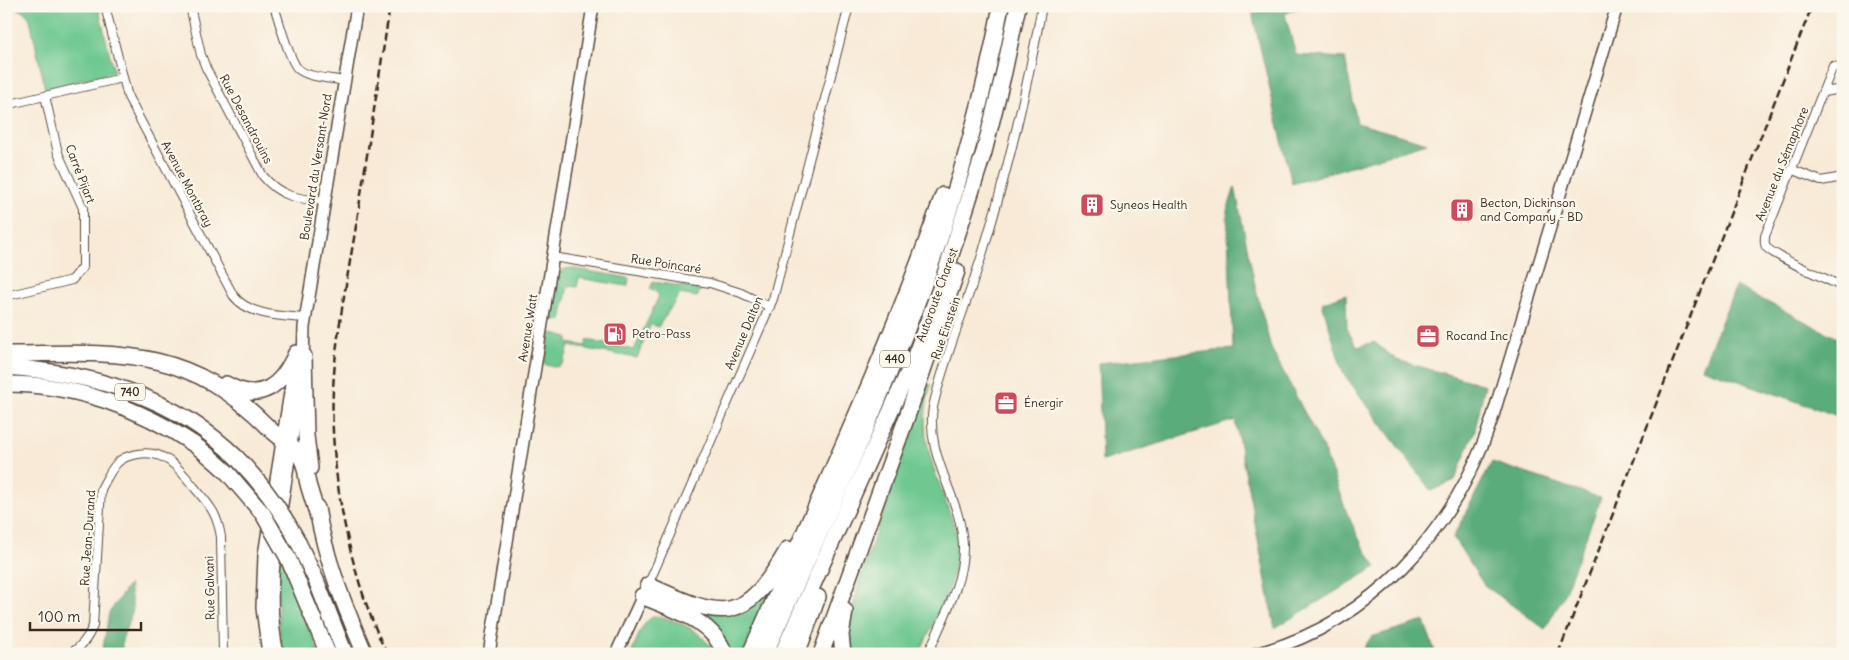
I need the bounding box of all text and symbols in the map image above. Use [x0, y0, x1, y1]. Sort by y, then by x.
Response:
street label: Rue Desandrouins [217, 72, 276, 166]
street label: Boulevard du Versant-Nord [297, 93, 335, 241]
street label: Avenue du Sémaphore [1752, 104, 1811, 223]
street label: Avenue Montbray [158, 138, 216, 229]
street label: Carré Pijart [62, 142, 99, 205]
building icon: Syneos Health [1079, 192, 1105, 218]
place label: Becton, Dickinson and Company - BD [1480, 195, 1583, 224]
place label: Syneos Health [1110, 197, 1188, 212]
building icon: Becton, Dickinson and Company - BD [1449, 197, 1475, 223]
street label: Autoroute Charest [912, 246, 961, 344]
street label: Rue Poincaré [630, 251, 702, 276]
street label: Avenue Watt [515, 293, 540, 363]
street label: Avenue Dalton [721, 294, 766, 372]
street label: Rue Einstein [928, 294, 963, 361]
fuel station icon: Petro-Pass [602, 321, 628, 347]
office icon: Rocand Inc [1415, 323, 1441, 349]
place label: Petro-Pass [632, 326, 691, 341]
place label: Rocand Inc [1446, 328, 1508, 343]
road number: 440 [880, 350, 910, 368]
road number: 740 [115, 384, 145, 401]
office icon: Énergir [993, 390, 1019, 416]
place label: Énergir [1024, 395, 1064, 410]
street label: Rue Jean-Durand [77, 489, 98, 587]
street label: Rue Galvani [201, 556, 218, 620]
scale bar [30, 600, 141, 632]
text: 100 m [38, 607, 80, 626]

